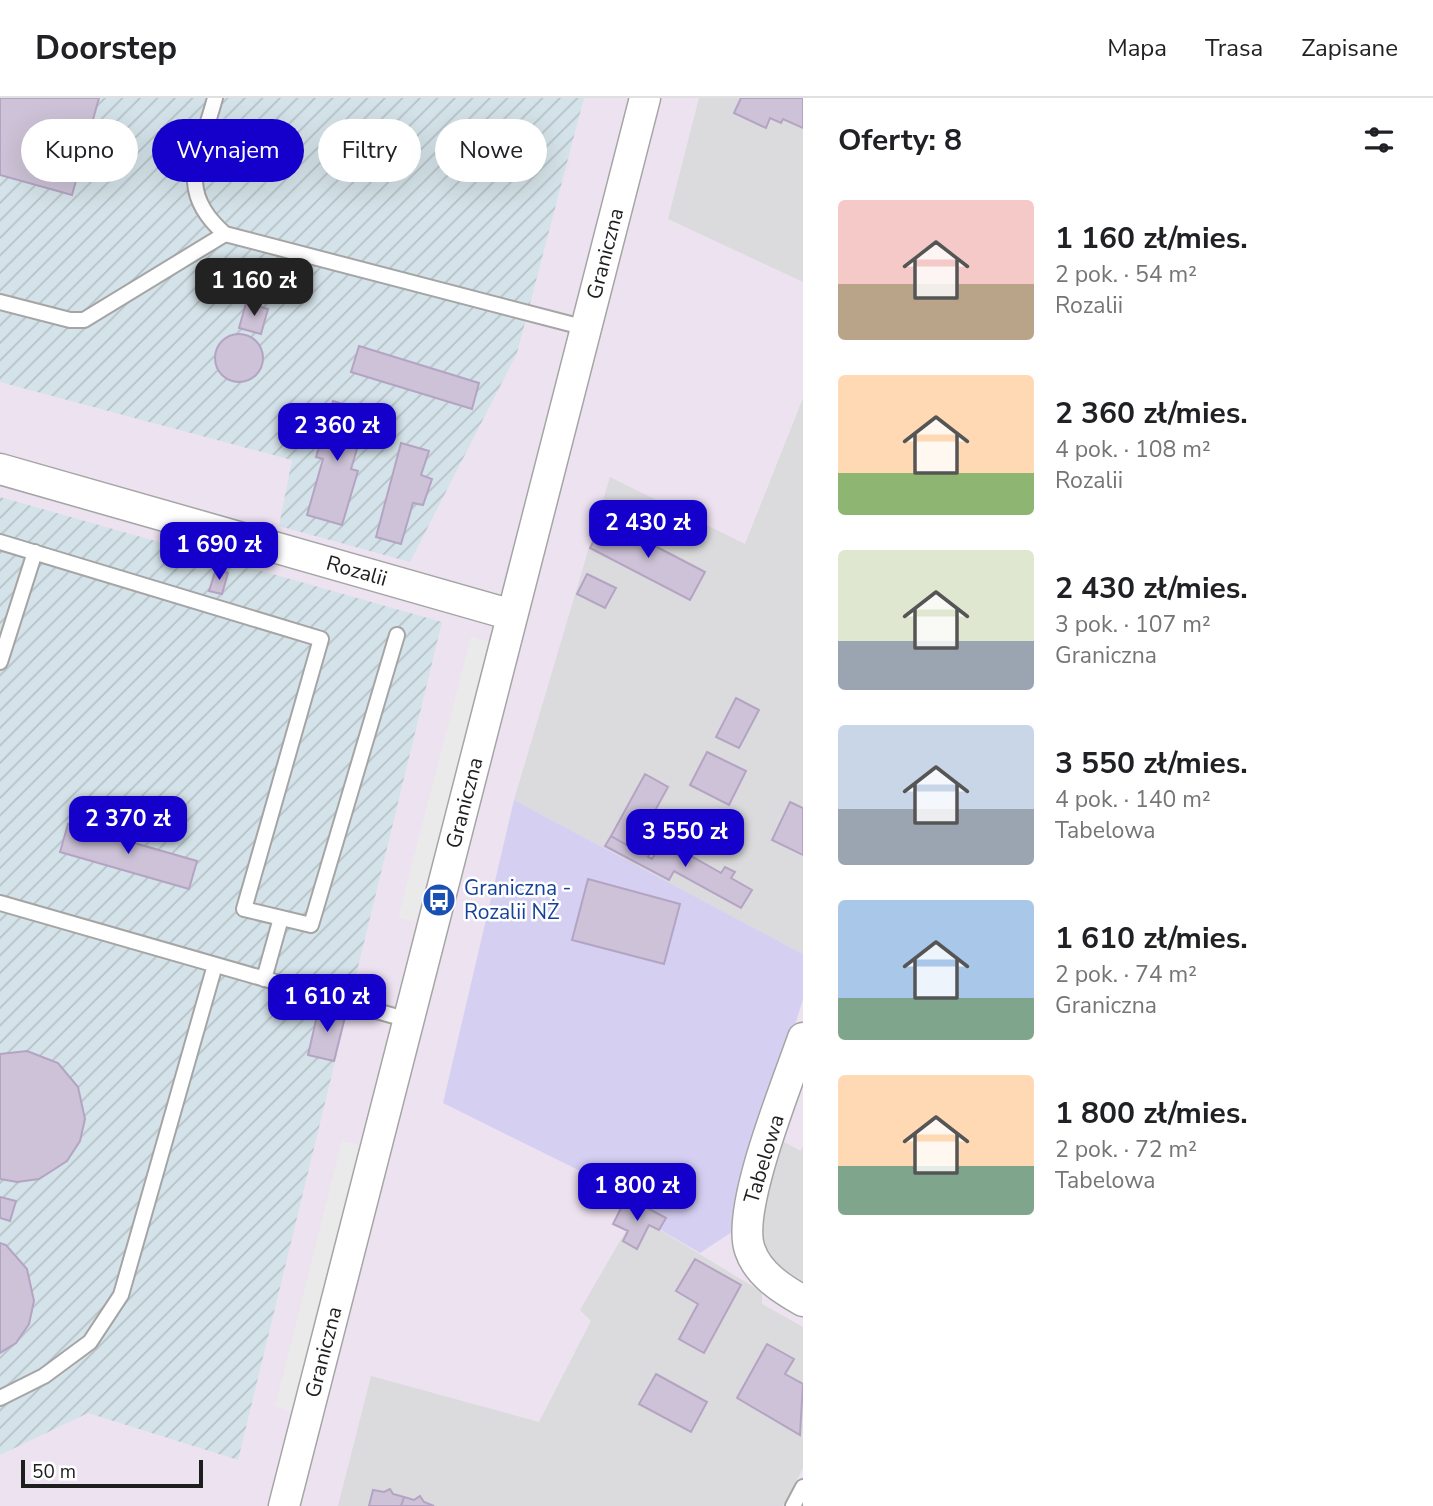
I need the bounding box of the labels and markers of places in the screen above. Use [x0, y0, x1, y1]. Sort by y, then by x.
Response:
pin: 1 160 zł [182, 258, 326, 318]
pin: 2 360 zł [265, 404, 409, 463]
pin: 2 430 zł [576, 500, 720, 560]
pin: 1 690 zł [147, 522, 291, 582]
pin: 2 370 zł [56, 796, 200, 856]
pin: 3 550 zł [613, 810, 757, 869]
place label: Graniczna - Rozalii NŻ [464, 874, 571, 926]
bus stop icon: Graniczna - Rozalii NŻ [420, 881, 458, 919]
pin: 1 610 zł [255, 974, 399, 1034]
pin: 1 800 zł [565, 1164, 709, 1223]

